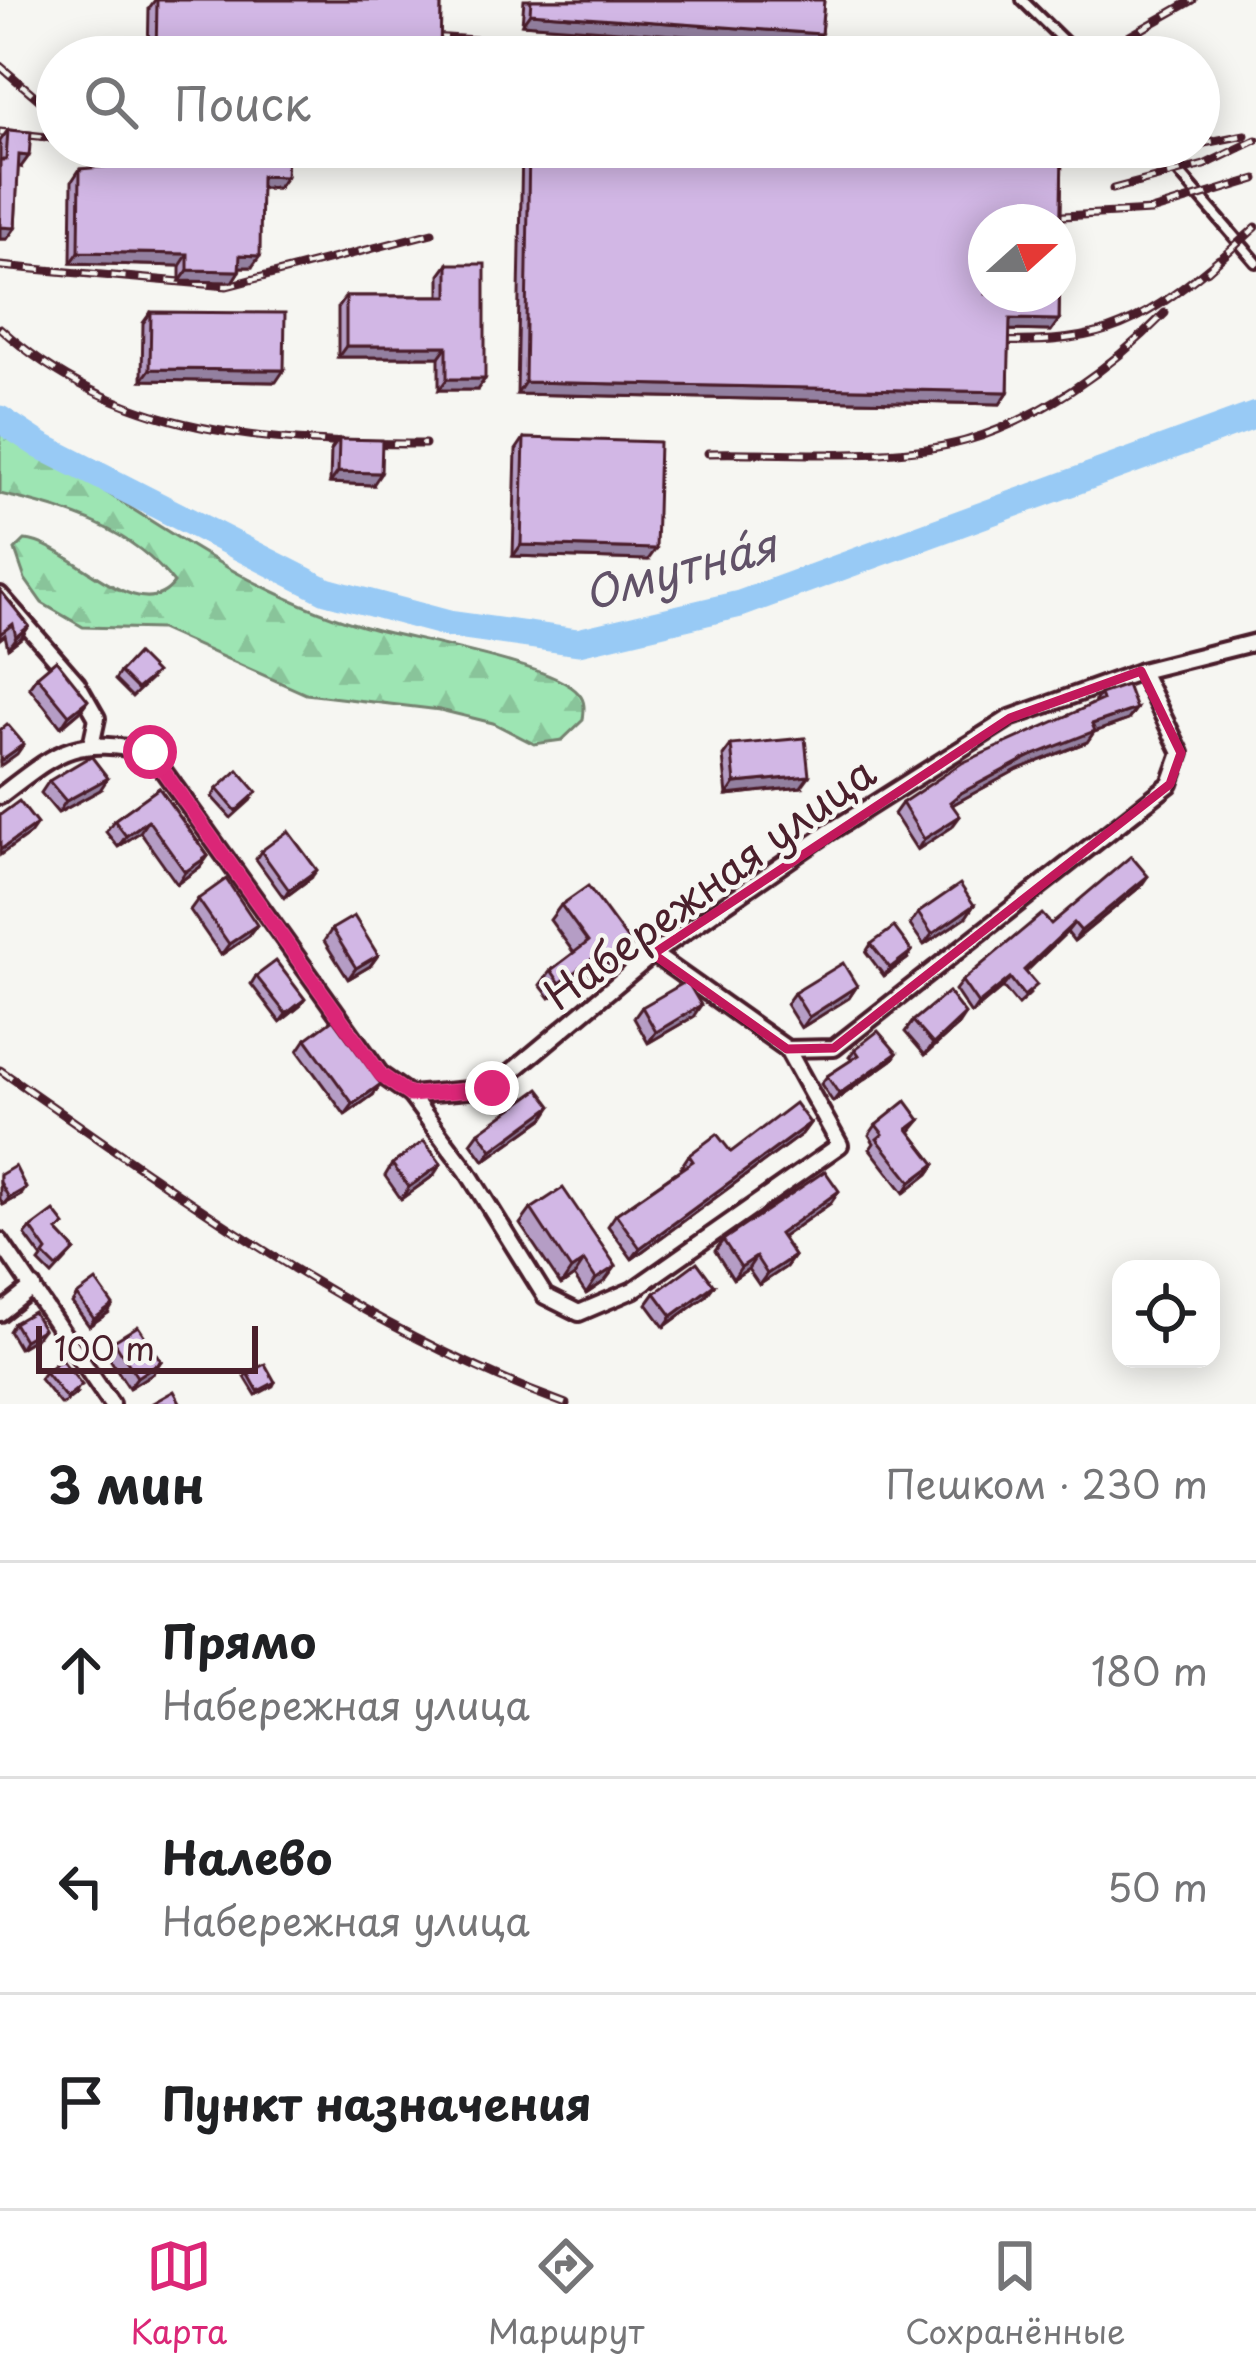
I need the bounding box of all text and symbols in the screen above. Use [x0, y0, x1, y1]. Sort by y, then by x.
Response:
search box [36, 36, 1220, 168]
text: Поиск [174, 68, 311, 136]
icon: search [78, 69, 144, 135]
north arrow [968, 204, 1076, 312]
water label: Омутна́я [575, 508, 786, 626]
route start [123, 725, 177, 779]
street label: Набережная улица [530, 740, 888, 1024]
route end [465, 1061, 519, 1115]
map controls [1112, 1260, 1220, 1368]
button: locate [1112, 1260, 1220, 1368]
scale bar [36, 1320, 258, 1373]
text: 100 m [54, 1322, 155, 1372]
text: 3 мин [48, 1444, 205, 1521]
text: Пешком · 230 m [885, 1453, 1208, 1512]
text: Прямо [162, 1606, 316, 1674]
icon: ahead [48, 1637, 114, 1703]
text: 180 m [1091, 1640, 1208, 1699]
text: Набережная улица [162, 1674, 530, 1733]
text: Налево [162, 1822, 332, 1890]
icon: left [48, 1853, 114, 1919]
text: 50 m [1107, 1856, 1208, 1915]
text: Набережная улица [162, 1890, 530, 1949]
text: Пункт назначения [162, 2068, 592, 2136]
icon: arrive [48, 2069, 114, 2135]
tab: Карта [130, 2233, 227, 2355]
tab: Маршрут [488, 2233, 644, 2355]
tab: Сохранённые [905, 2233, 1126, 2355]

